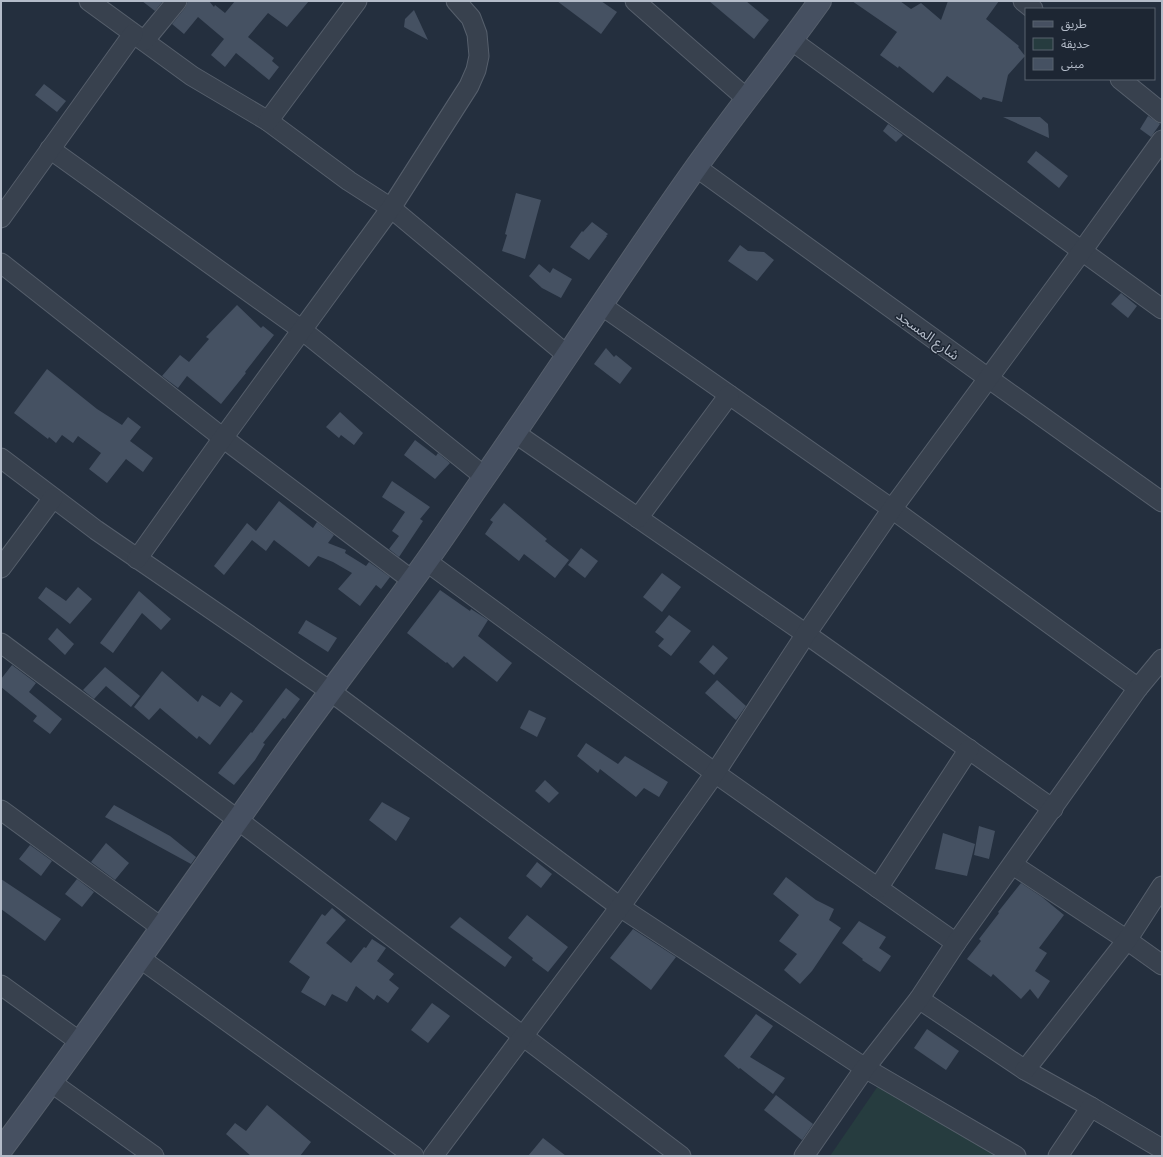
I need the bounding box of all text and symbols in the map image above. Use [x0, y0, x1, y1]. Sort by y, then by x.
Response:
legend [1025, 8, 1155, 80]
text: طريق [1061, 17, 1087, 32]
text: حديقة [1061, 37, 1090, 51]
text: مبنى [1061, 57, 1084, 71]
street label: شارع المسجد [892, 307, 963, 366]

